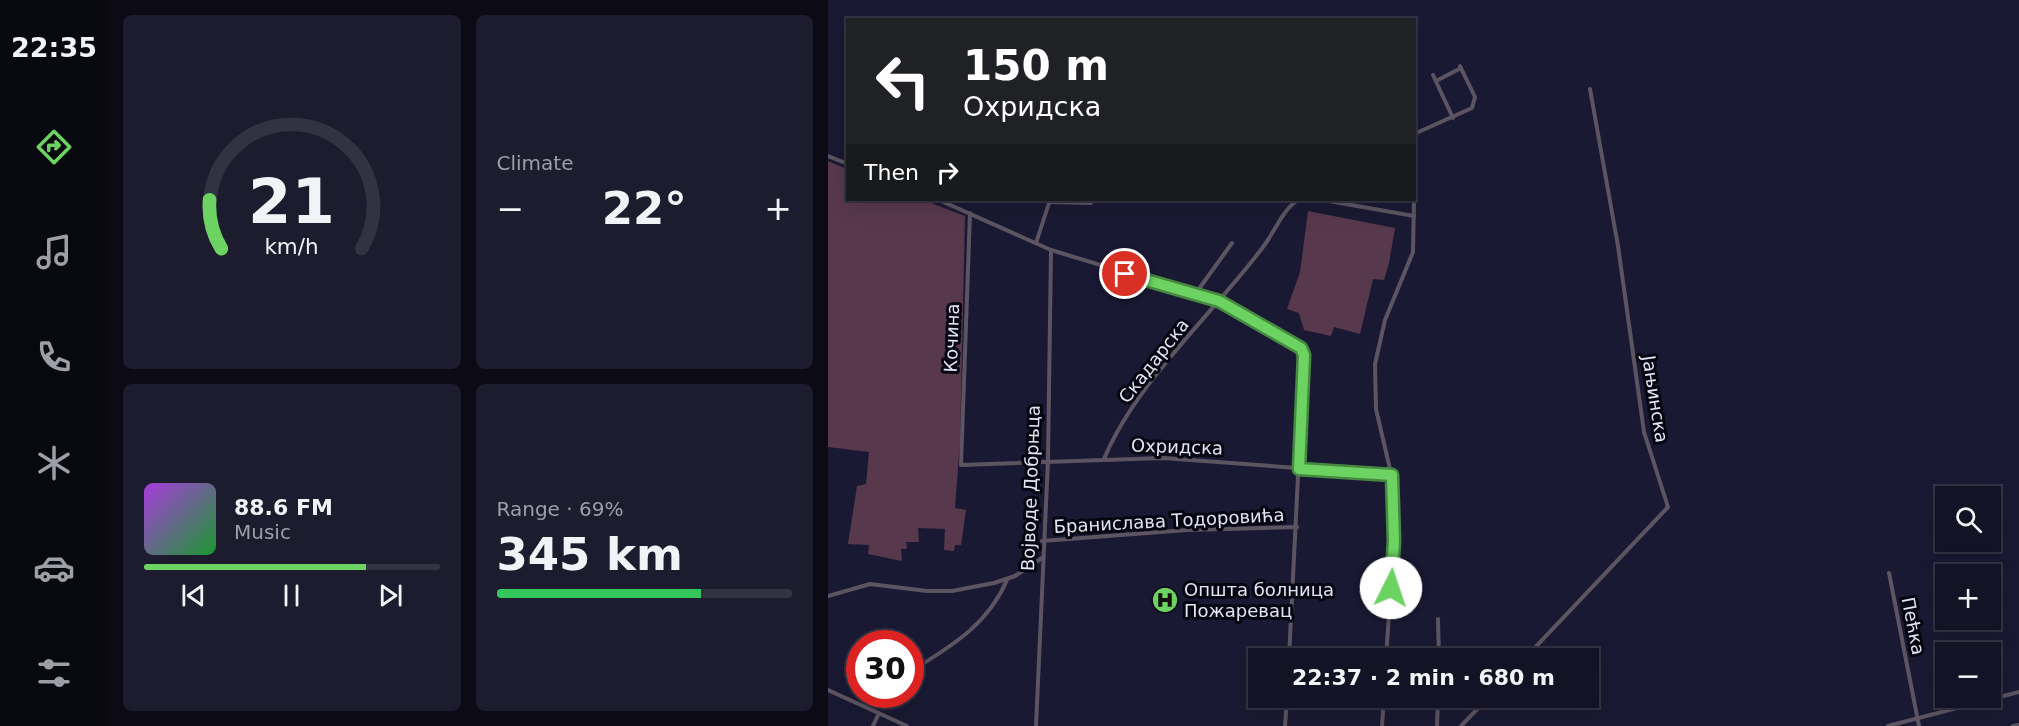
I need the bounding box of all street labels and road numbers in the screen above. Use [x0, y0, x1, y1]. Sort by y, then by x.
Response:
street label: Кочина [940, 303, 963, 373]
street label: Скадарска [1114, 314, 1193, 407]
street label: Јањинска [1638, 353, 1673, 444]
street label: Војводе Добрњца [1017, 405, 1044, 571]
street label: Охридска [1131, 434, 1223, 459]
street label: Бранислава Тодоровића [1053, 504, 1285, 537]
street label: Пећка [1898, 595, 1929, 656]

